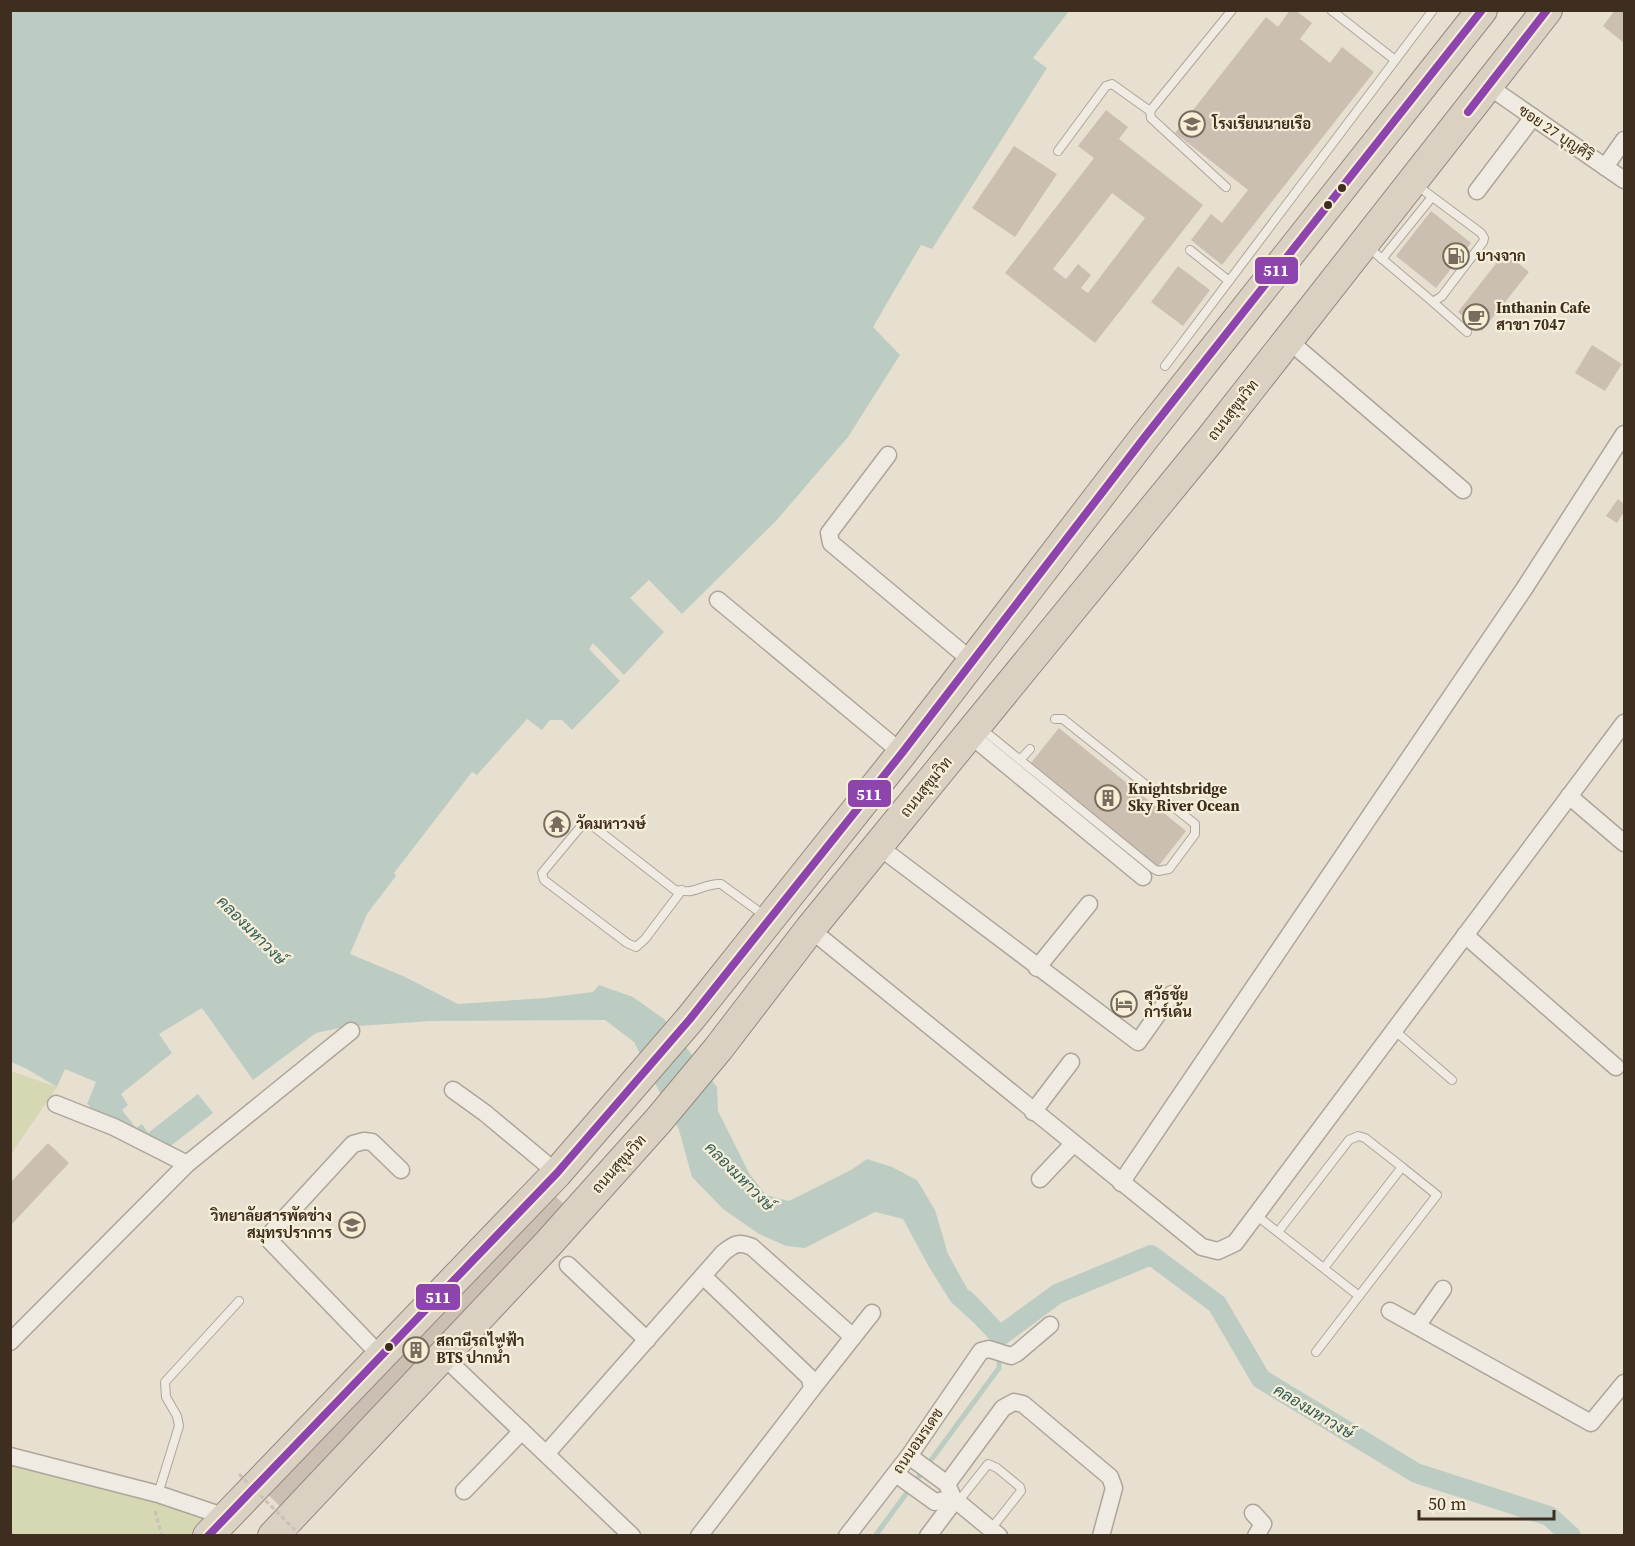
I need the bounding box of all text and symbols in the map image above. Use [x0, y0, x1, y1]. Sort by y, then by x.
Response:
street label: ซอย 27 บุญศิริ [1514, 100, 1598, 166]
school or university icon: โรงเรียนนายเรือ [1177, 109, 1207, 139]
place label: โรงเรียนนายเรือ [1211, 113, 1311, 134]
unlabelled marker [1336, 182, 1348, 194]
unlabelled marker [1322, 199, 1334, 211]
fuel station icon: บางจาก [1441, 241, 1471, 271]
place label: บางจาก [1476, 245, 1526, 266]
line badge: 511 [1254, 256, 1299, 285]
text: 511 [1263, 259, 1289, 281]
place label: Inthanin Cafe สาขา 7047 [1496, 297, 1590, 335]
cafe icon: Inthanin Cafe สาขา 7047 [1461, 302, 1491, 332]
street label: ถนนสุขุมวิท [1202, 375, 1264, 445]
street label: ถนนสุขุมวิท [895, 752, 957, 822]
place label: Knightsbridge Sky River Ocean [1128, 778, 1240, 816]
line badge: 511 [847, 779, 892, 808]
text: 511 [856, 783, 882, 805]
building icon: Knightsbridge Sky River Ocean [1093, 783, 1123, 813]
temple icon: วัดมหาวงษ์ [542, 809, 572, 839]
place label: วัดมหาวงษ์ [576, 813, 646, 834]
water label: คลองมหาวงษ์ [213, 890, 293, 971]
place label: สุวัธชัย การ์เด้น [1144, 984, 1192, 1022]
hotel icon: สุวัธชัย การ์เด้น [1109, 989, 1139, 1019]
street label: ถนนสุขุมวิท [587, 1130, 651, 1198]
water label: คลองมหาวงษ์ [701, 1136, 781, 1217]
place label: วิทยาลัยสารพัดช่าง สมุทรปราการ [209, 1205, 333, 1244]
school or university icon: วิทยาลัยสารพัดช่าง สมุทรปราการ [337, 1210, 367, 1240]
line badge: 511 [415, 1283, 461, 1311]
text: 511 [425, 1286, 451, 1308]
place label: สถานีรถไฟฟ้า BTS ปากน้ำ [436, 1330, 524, 1368]
building icon: สถานีรถไฟฟ้า BTS ปากน้ำ [401, 1335, 431, 1365]
unlabelled marker [383, 1341, 395, 1353]
water label: คลองมหาวงษ์ [1270, 1378, 1360, 1444]
street label: ถนนอมรเดช [887, 1404, 948, 1478]
scale bar [1419, 1483, 1554, 1521]
text: 50 m [1428, 1491, 1466, 1516]

